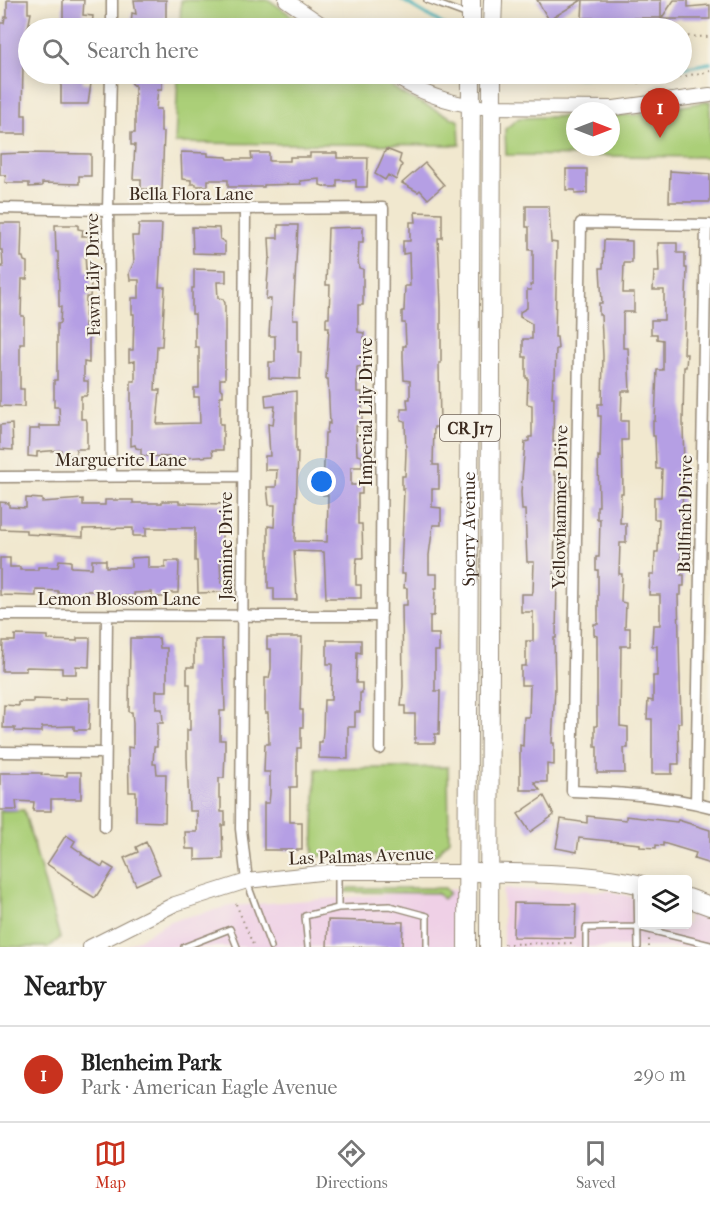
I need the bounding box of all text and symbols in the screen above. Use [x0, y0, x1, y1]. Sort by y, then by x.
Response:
search box [18, 18, 692, 84]
icon: search [39, 35, 72, 68]
text: Search here [87, 38, 199, 64]
pin: 1 [640, 88, 680, 138]
north arrow [566, 102, 620, 156]
street label: Bella Flora Lane [129, 184, 253, 205]
street label: Fawn Lily Drive [82, 213, 105, 337]
street label: Imperial Lily Drive [356, 337, 377, 486]
road number: CR J17 [440, 415, 500, 441]
street label: Yellowhammer Drive [549, 425, 572, 590]
street label: Marguerite Lane [55, 450, 187, 471]
street label: Bullfinch Drive [674, 455, 697, 573]
your location [307, 467, 336, 496]
street label: Sperry Avenue [459, 471, 480, 586]
street label: Jasmine Drive [216, 492, 237, 602]
street label: Lemon Blossom Lane [37, 589, 201, 610]
street label: Las Palmas Avenue [288, 843, 434, 870]
map controls [638, 875, 692, 929]
button: layers [638, 875, 692, 929]
text: Nearby [24, 971, 106, 1002]
text: Blenheim Park [81, 1050, 221, 1076]
text: 1 [40, 1063, 47, 1086]
text: 290 m [633, 1063, 686, 1086]
text: Park · American Eagle Avenue [81, 1076, 337, 1099]
tab: Map [94, 1137, 127, 1192]
tab: Directions [316, 1137, 388, 1192]
tab: Saved [576, 1137, 616, 1192]

